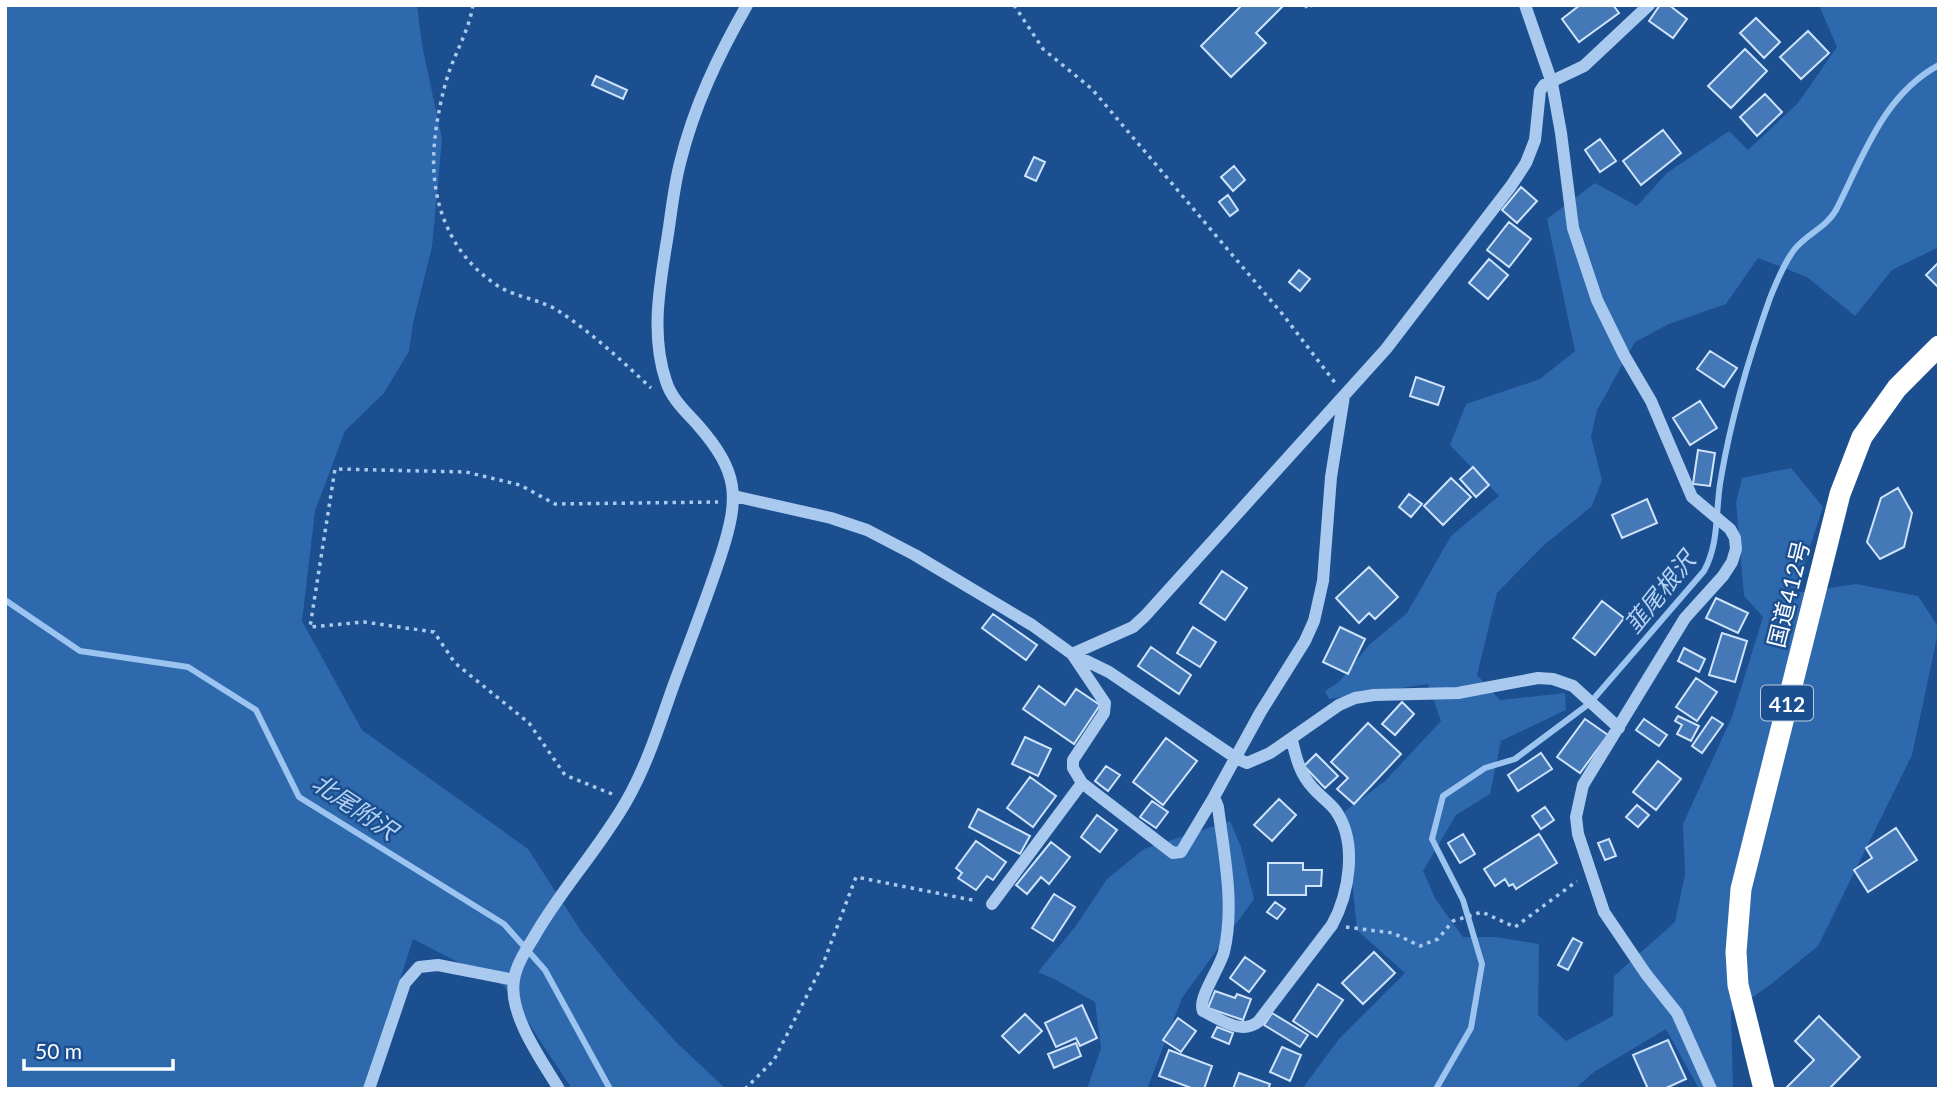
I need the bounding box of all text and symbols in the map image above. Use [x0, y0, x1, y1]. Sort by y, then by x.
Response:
street label: 国道412号 [1761, 538, 1815, 650]
water label: 韮尾根沢 [1618, 543, 1702, 638]
road number: 412 [1761, 686, 1813, 720]
water label: 北尾附沢 [307, 767, 405, 847]
scale bar [24, 1028, 173, 1072]
text: 50 m [35, 1038, 82, 1063]

